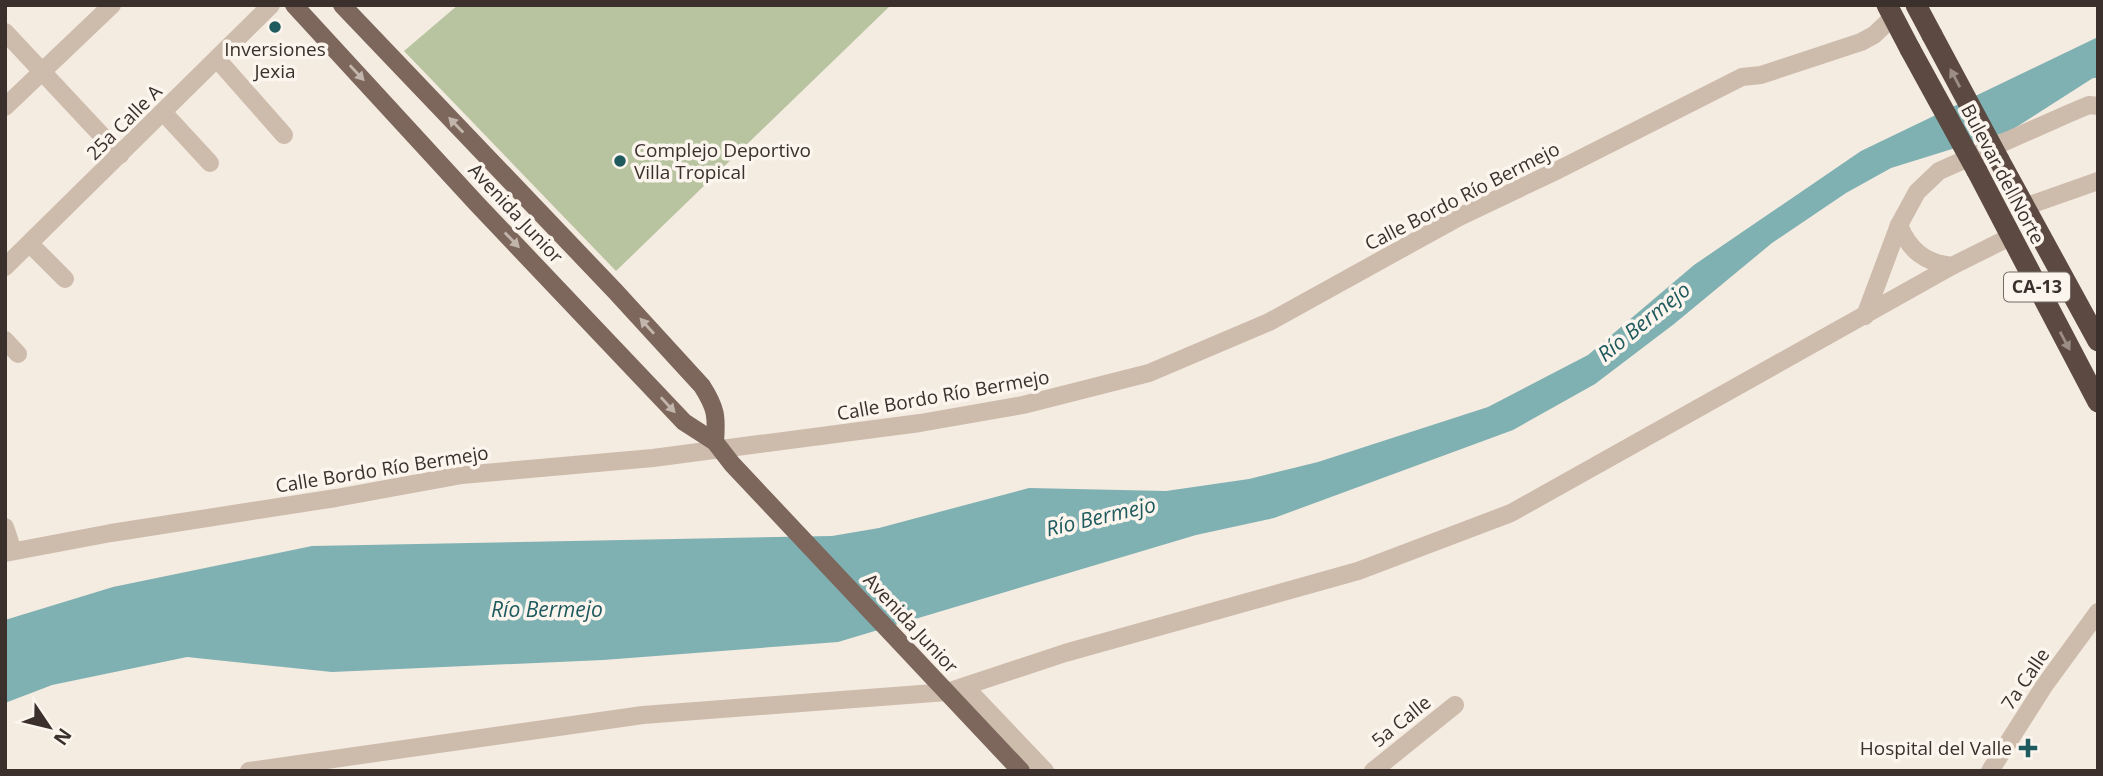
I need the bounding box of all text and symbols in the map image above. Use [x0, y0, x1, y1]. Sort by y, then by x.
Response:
marker: Inversiones Jexia [267, 19, 283, 35]
place label: Inversiones Jexia [224, 36, 326, 84]
one-way arrow [349, 64, 365, 81]
one-way arrow [1949, 68, 1961, 88]
street label: 25a Calle A [81, 79, 167, 165]
street label: Bulevar del Norte [1955, 99, 2051, 249]
one-way arrow [449, 117, 465, 134]
street label: Calle Bordo Río Bermejo [1360, 136, 1564, 256]
place label: Complejo Deportivo Villa Tropical [634, 137, 811, 185]
marker: Complejo Deportivo Villa Tropical [612, 153, 628, 169]
street label: Avenida Junior [463, 157, 569, 269]
one-way arrow [503, 231, 519, 248]
road number: CA-13 [2004, 272, 2070, 302]
water label: Río Bermejo [1591, 275, 1696, 367]
one-way arrow [639, 318, 655, 335]
one-way arrow [2059, 331, 2071, 351]
street label: Calle Bordo Río Bermejo [835, 364, 1051, 426]
one-way arrow [660, 396, 676, 413]
street label: Calle Bordo Río Bermejo [274, 439, 490, 499]
water label: Río Bermejo [1043, 490, 1158, 542]
street label: Avenida Junior [858, 567, 964, 679]
water label: Río Bermejo [491, 595, 603, 623]
street label: 7a Calle [1995, 643, 2055, 715]
street label: 5a Calle [1366, 689, 1436, 753]
north arrow [14, 692, 84, 762]
text: N [48, 723, 78, 751]
place label: Hospital del Valle [1860, 735, 2012, 761]
marker: Hospital del Valle [2018, 738, 2038, 758]

